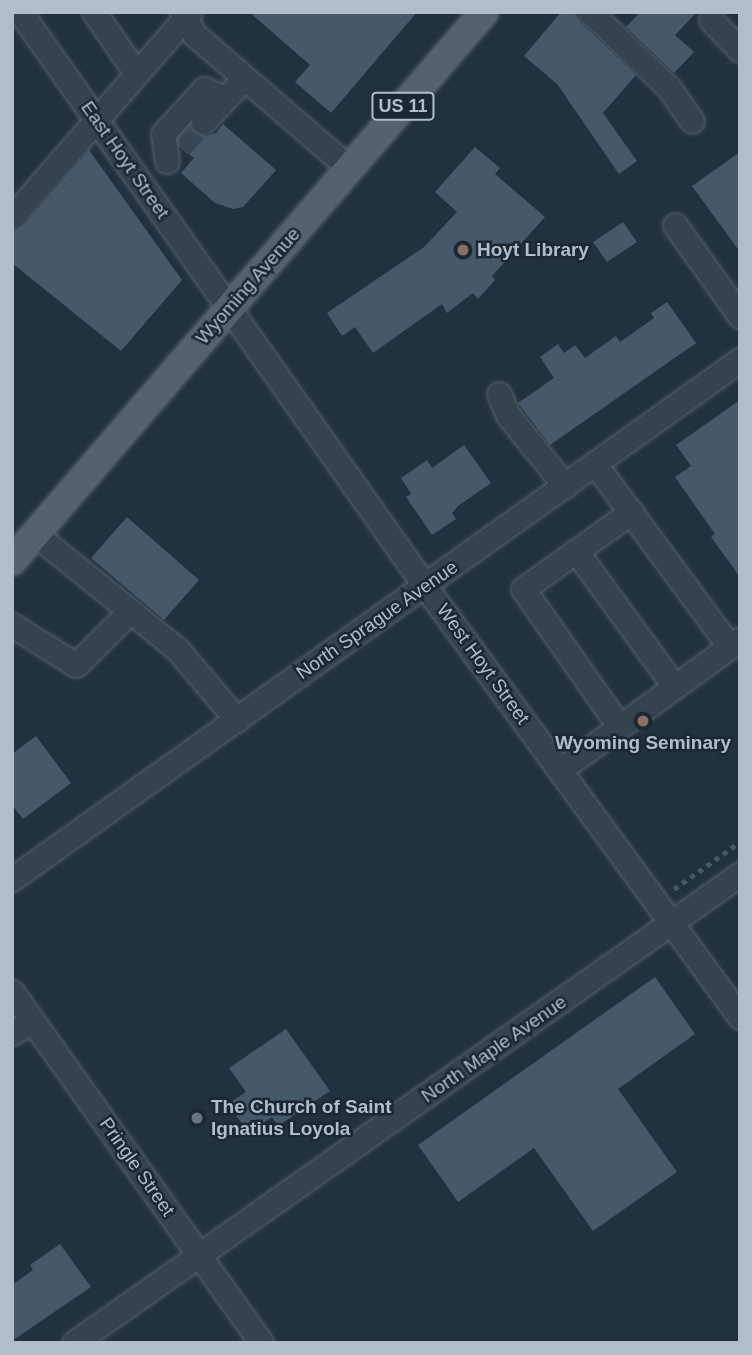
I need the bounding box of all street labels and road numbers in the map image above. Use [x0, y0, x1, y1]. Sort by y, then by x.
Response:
road number: US 11 [370, 92, 436, 120]
street label: East Hoyt Street [76, 97, 174, 223]
street label: Wyoming Avenue [191, 223, 305, 349]
street label: North Sprague Avenue [291, 555, 463, 685]
street label: West Hoyt Street [432, 599, 534, 729]
street label: North Maple Avenue [417, 990, 571, 1108]
street label: Pringle Street [95, 1113, 179, 1221]

